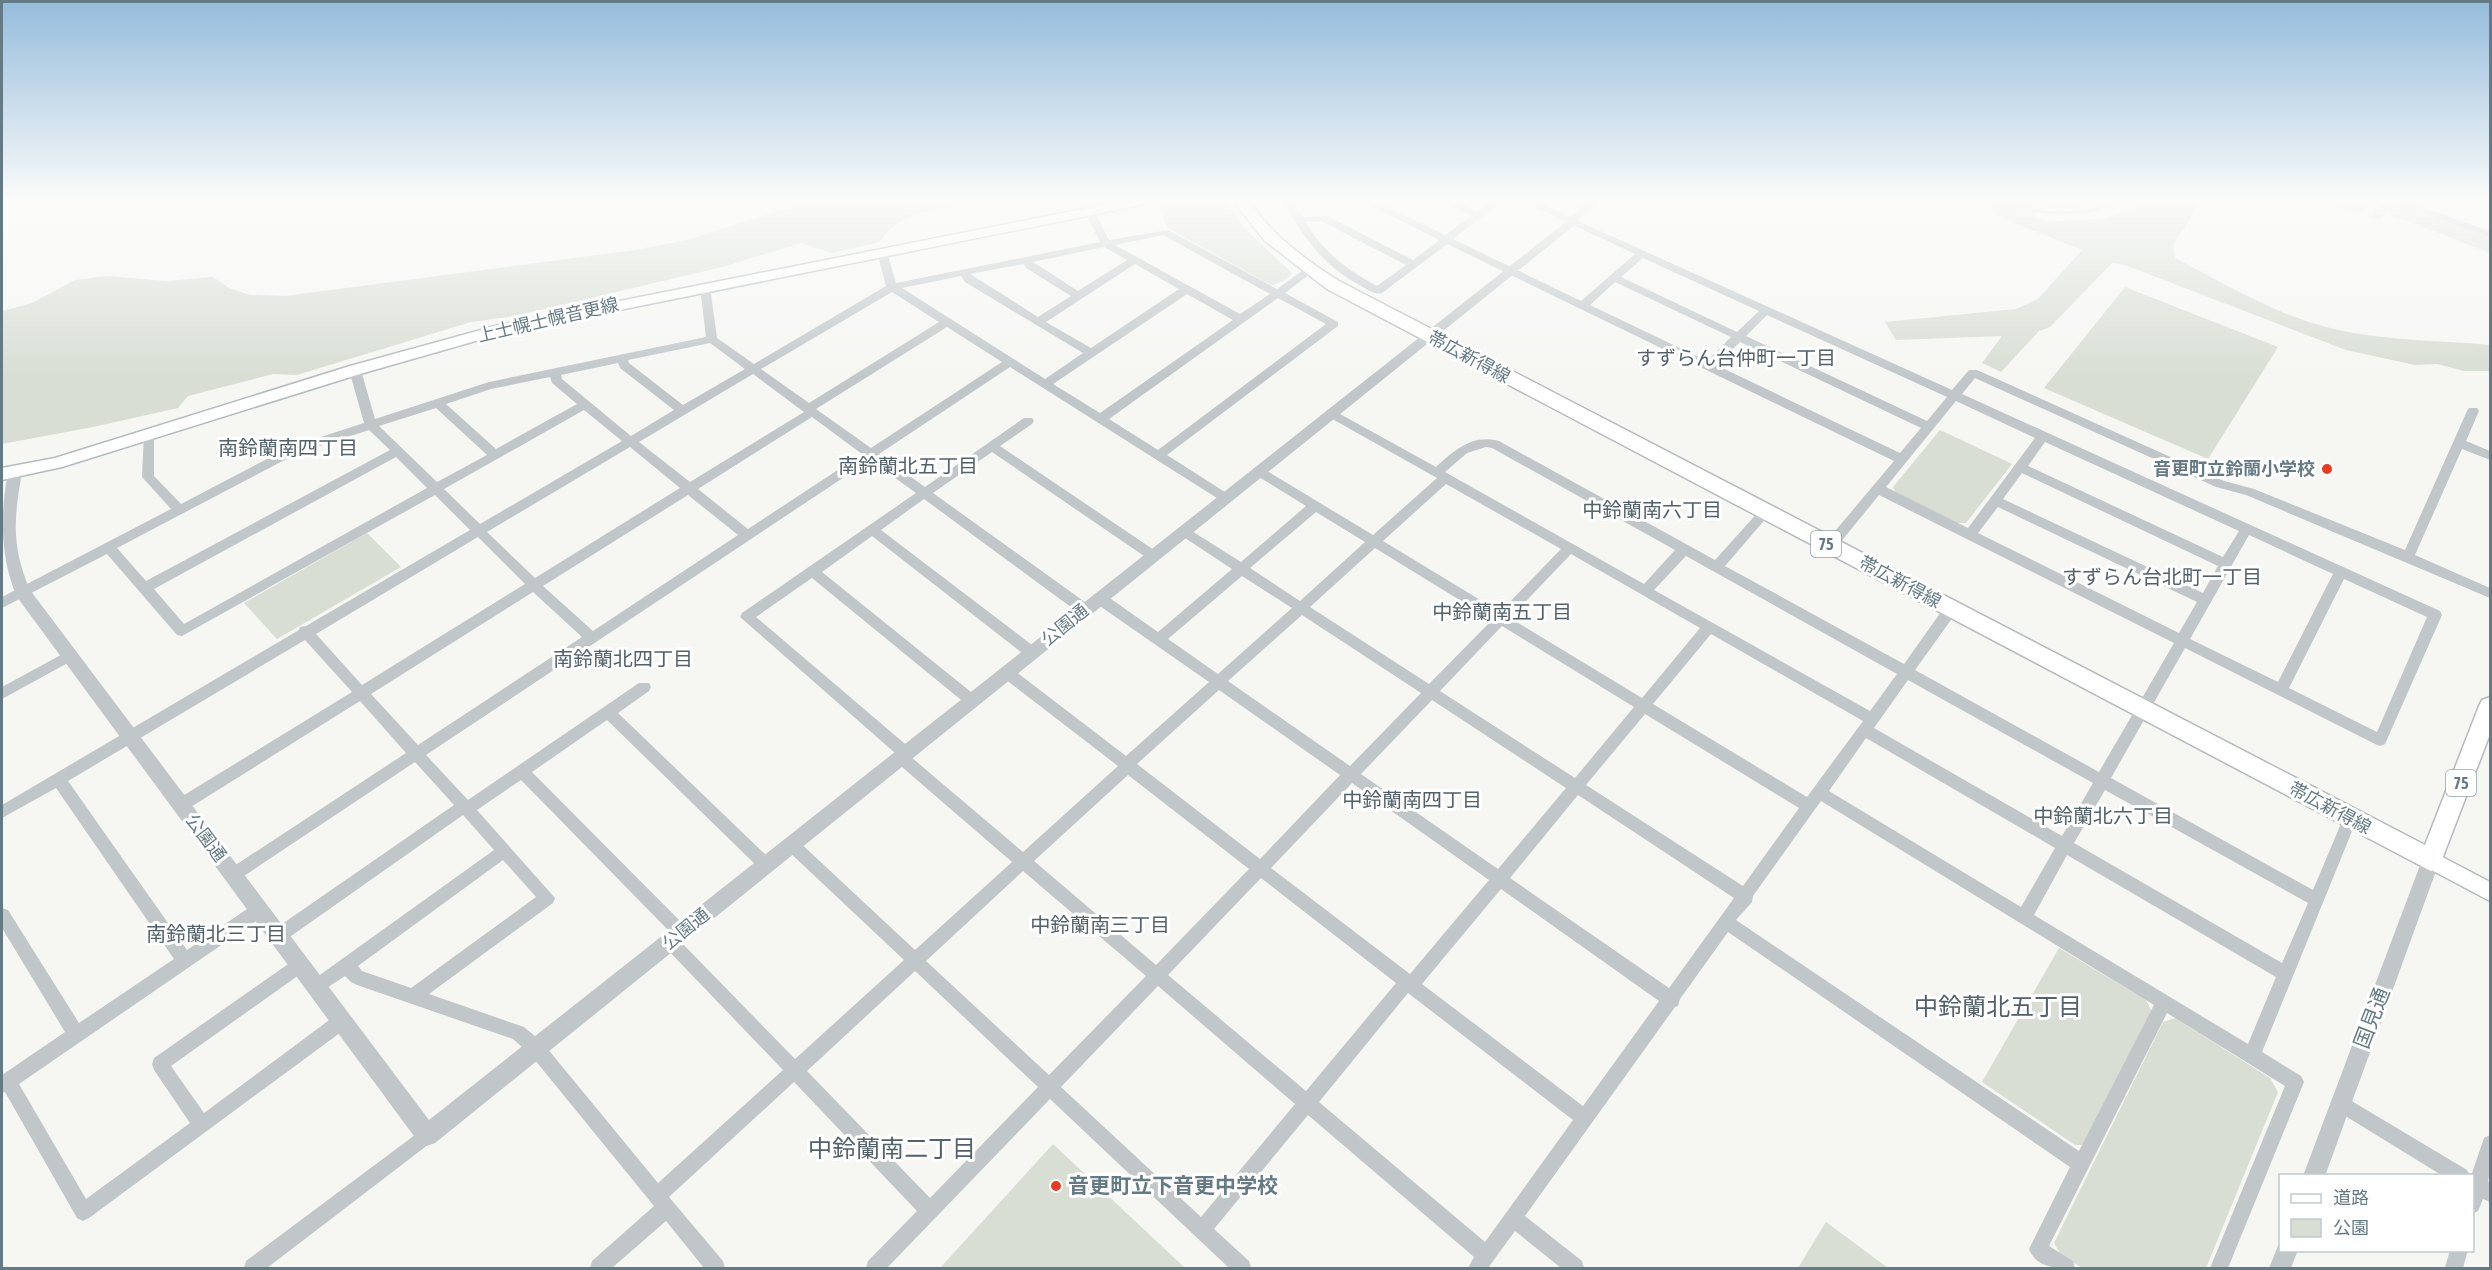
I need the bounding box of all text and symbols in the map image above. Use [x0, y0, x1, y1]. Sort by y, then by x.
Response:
street label: 上士幌士幌音更線 [475, 293, 620, 346]
street label: 帯広新得線 [1425, 326, 1514, 387]
district label: すずらん台仲町一丁目 [1636, 346, 1836, 369]
district label: 南鈴蘭南四丁目 [218, 436, 358, 459]
district label: 南鈴蘭北五丁目 [838, 454, 978, 477]
place label: 音更町立鈴蘭小学校 [2153, 458, 2315, 479]
marker: 音更町立鈴蘭小学校 [2320, 462, 2334, 476]
district label: 中鈴蘭南六丁目 [1582, 498, 1722, 521]
road number: 75 [1811, 531, 1841, 557]
street label: 帯広新得線 [1856, 551, 1945, 612]
district label: すずらん台北町一丁目 [2062, 565, 2262, 588]
street label: 公園通 [1037, 599, 1092, 650]
district label: 中鈴蘭南五丁目 [1432, 600, 1572, 623]
district label: 南鈴蘭北四丁目 [553, 647, 693, 670]
road number: 75 [2446, 770, 2476, 796]
street label: 帯広新得線 [2286, 777, 2375, 838]
district label: 中鈴蘭南四丁目 [1342, 788, 1482, 811]
district label: 中鈴蘭北六丁目 [2033, 804, 2173, 827]
street label: 公園通 [182, 810, 231, 866]
street label: 公園通 [658, 903, 713, 954]
district label: 中鈴蘭南三丁目 [1030, 913, 1170, 936]
district label: 南鈴蘭北三丁目 [146, 922, 286, 945]
street label: 国見通 [2349, 984, 2394, 1051]
district label: 中鈴蘭北五丁目 [1914, 993, 2082, 1020]
district label: 中鈴蘭南二丁目 [808, 1135, 976, 1162]
place label: 音更町立下音更中学校 [1068, 1173, 1278, 1197]
legend [2279, 1174, 2474, 1252]
marker: 音更町立下音更中学校 [1049, 1179, 1063, 1193]
text: 道路 [2333, 1187, 2369, 1208]
text: 公園 [2333, 1217, 2369, 1238]

